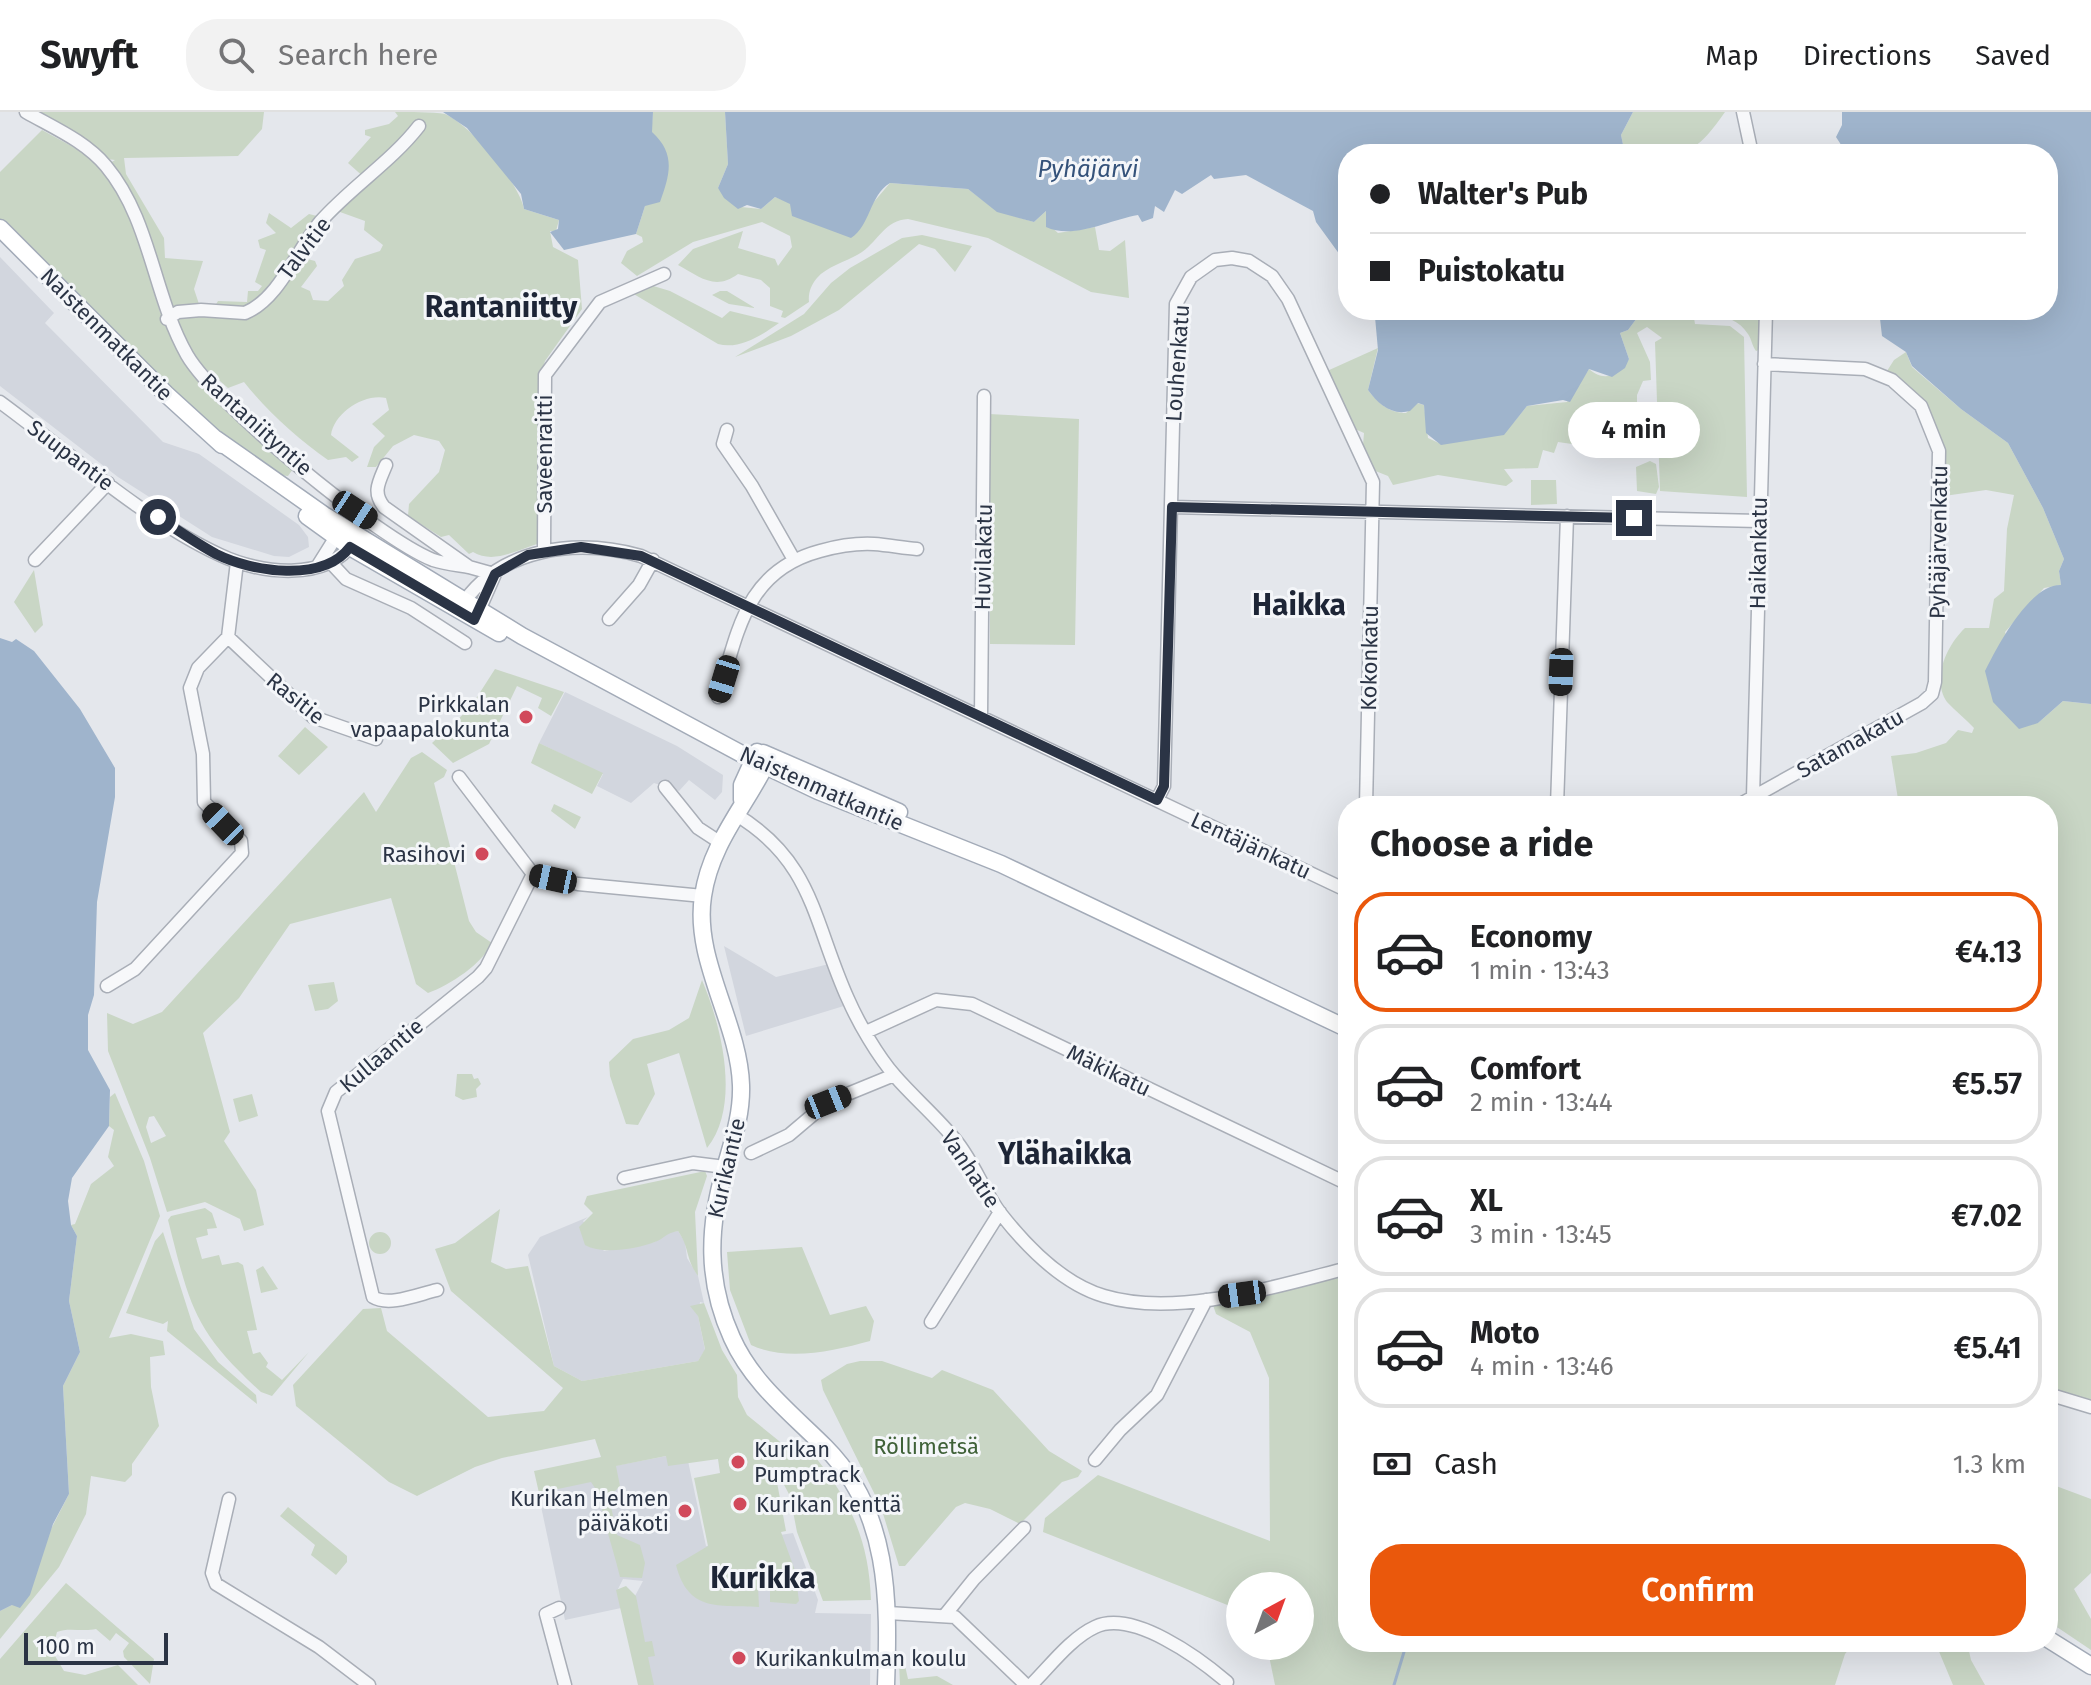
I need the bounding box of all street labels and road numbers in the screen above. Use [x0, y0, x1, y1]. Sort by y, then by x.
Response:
street label: Talvitie [272, 212, 337, 285]
street label: Naistenmatkantie [35, 262, 179, 406]
street label: Louhenkatu [1160, 303, 1195, 423]
street label: Rantaniityntie [195, 367, 318, 481]
street label: Saveenraitti [531, 394, 558, 514]
street label: Suupantie [22, 414, 119, 497]
street label: Pyhäjärvenkatu [1924, 465, 1953, 619]
street label: Haikankatu [1744, 496, 1773, 610]
street label: Huvilakatu [969, 503, 998, 611]
street label: Kokonkatu [1355, 605, 1384, 711]
street label: Rasitie [261, 667, 330, 730]
street label: Satamakatu [1792, 703, 1908, 784]
street label: Naistenmatkantie [736, 740, 908, 837]
street label: Lentäjänkatu [1186, 806, 1315, 885]
street label: Kullaantie [334, 1013, 429, 1098]
street label: Mäkikatu [1062, 1039, 1155, 1102]
street label: Kurikantie [702, 1115, 751, 1221]
street label: Vanhatie [935, 1126, 1006, 1213]

